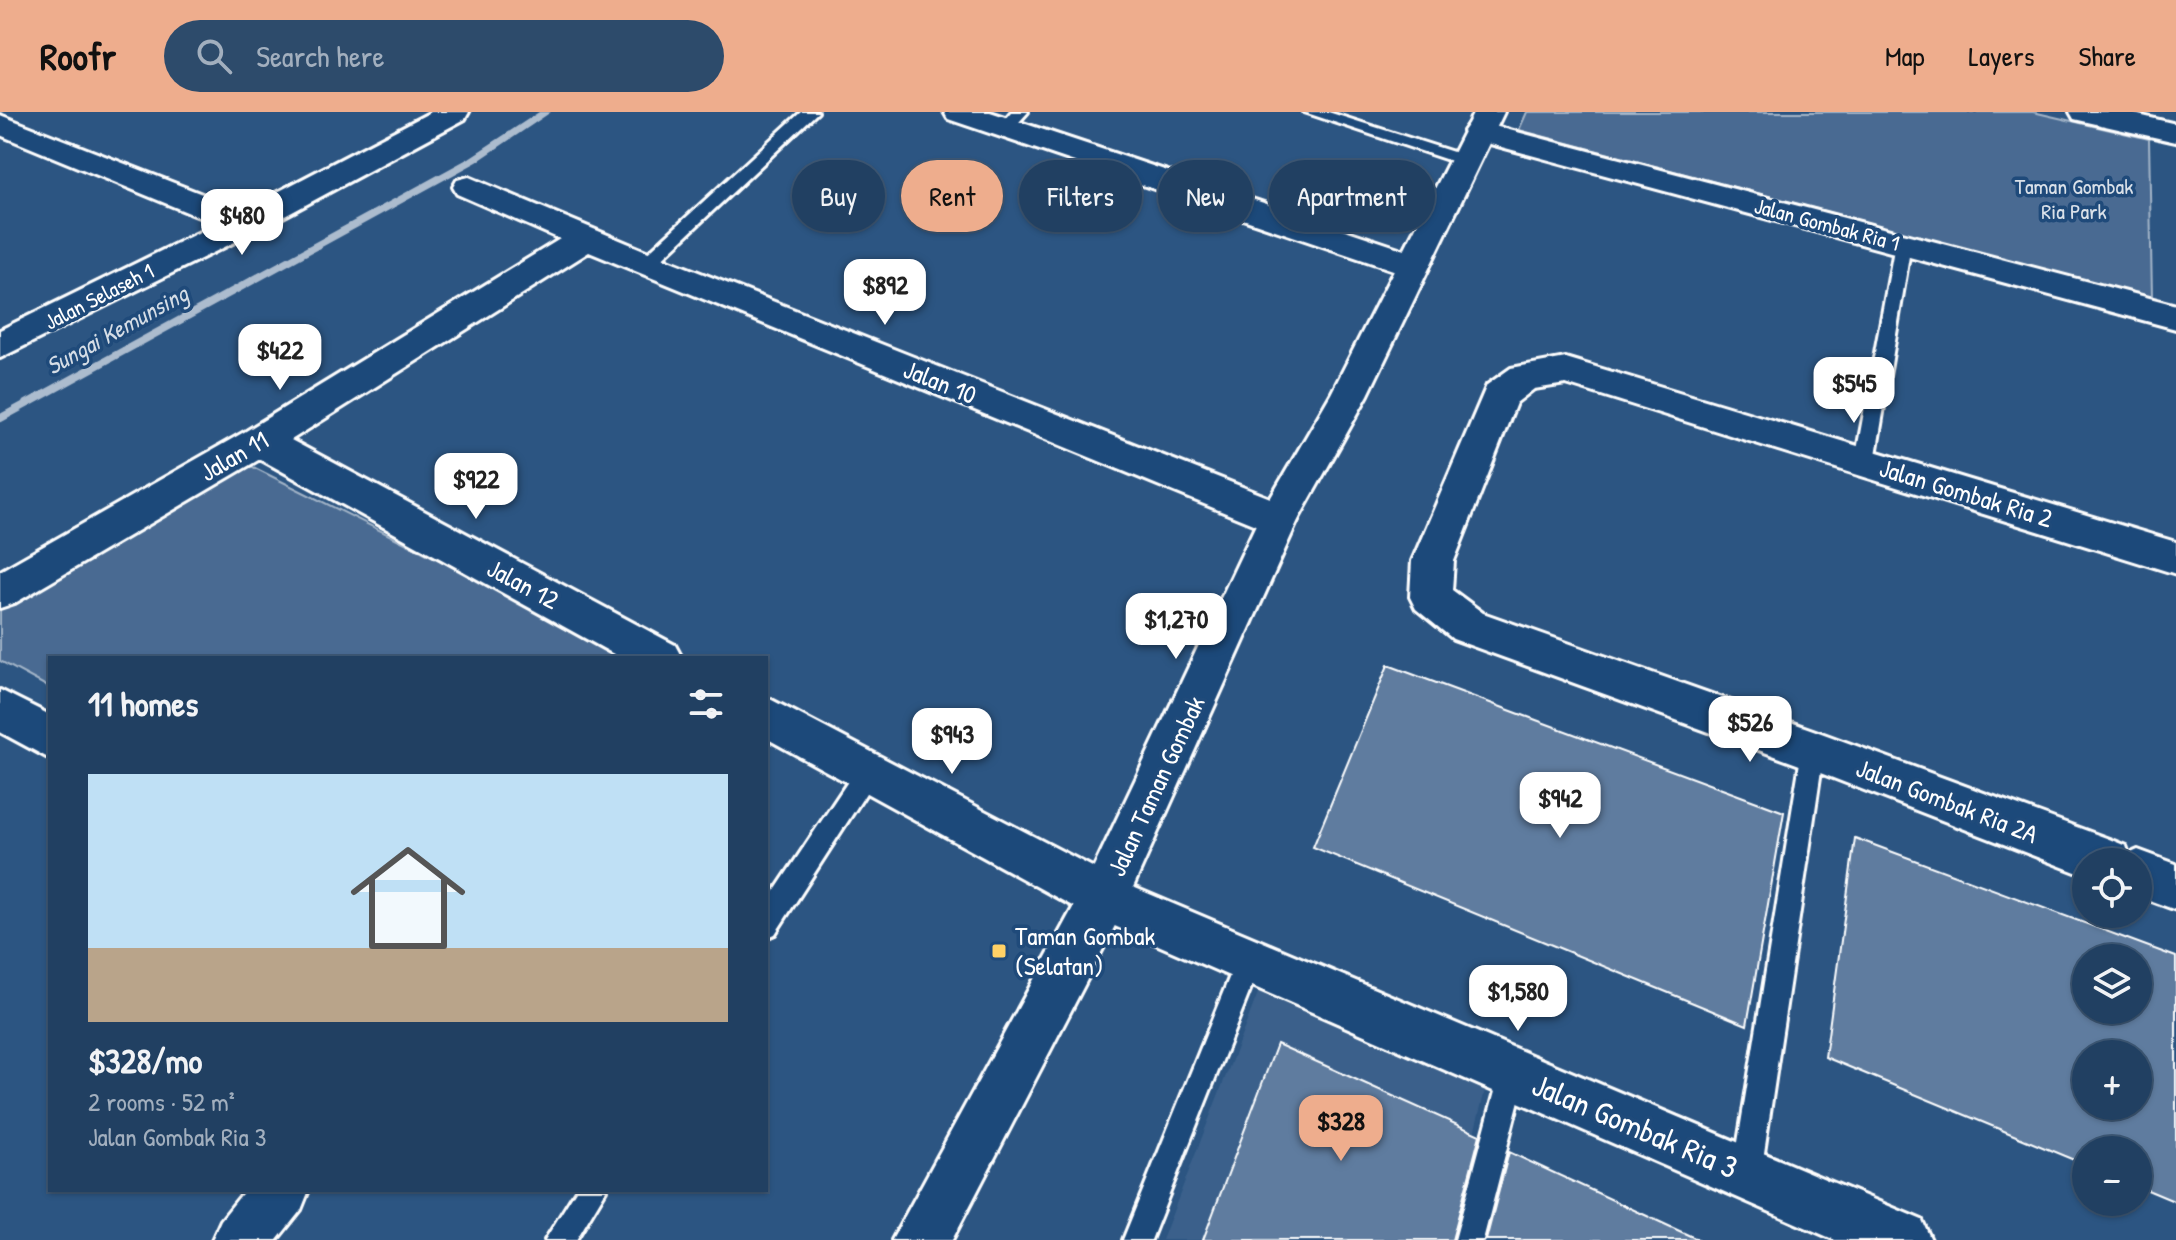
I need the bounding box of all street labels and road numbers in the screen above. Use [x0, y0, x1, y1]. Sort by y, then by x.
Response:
street label: Jalan Gombak Ria 1 [1751, 190, 1903, 258]
street label: Jalan Selaseh 1 [39, 256, 159, 336]
street label: Jalan 10 [899, 351, 982, 412]
street label: Jalan 11 [193, 422, 274, 489]
street label: Jalan Gombak Ria 2 [1875, 450, 2057, 535]
street label: Jalan 12 [481, 550, 565, 617]
street label: Jalan Taman Gombak [1098, 690, 1213, 882]
street label: Jalan Gombak Ria 2A [1851, 750, 2043, 851]
street label: Jalan Gombak Ria 3 [1526, 1063, 1745, 1188]

